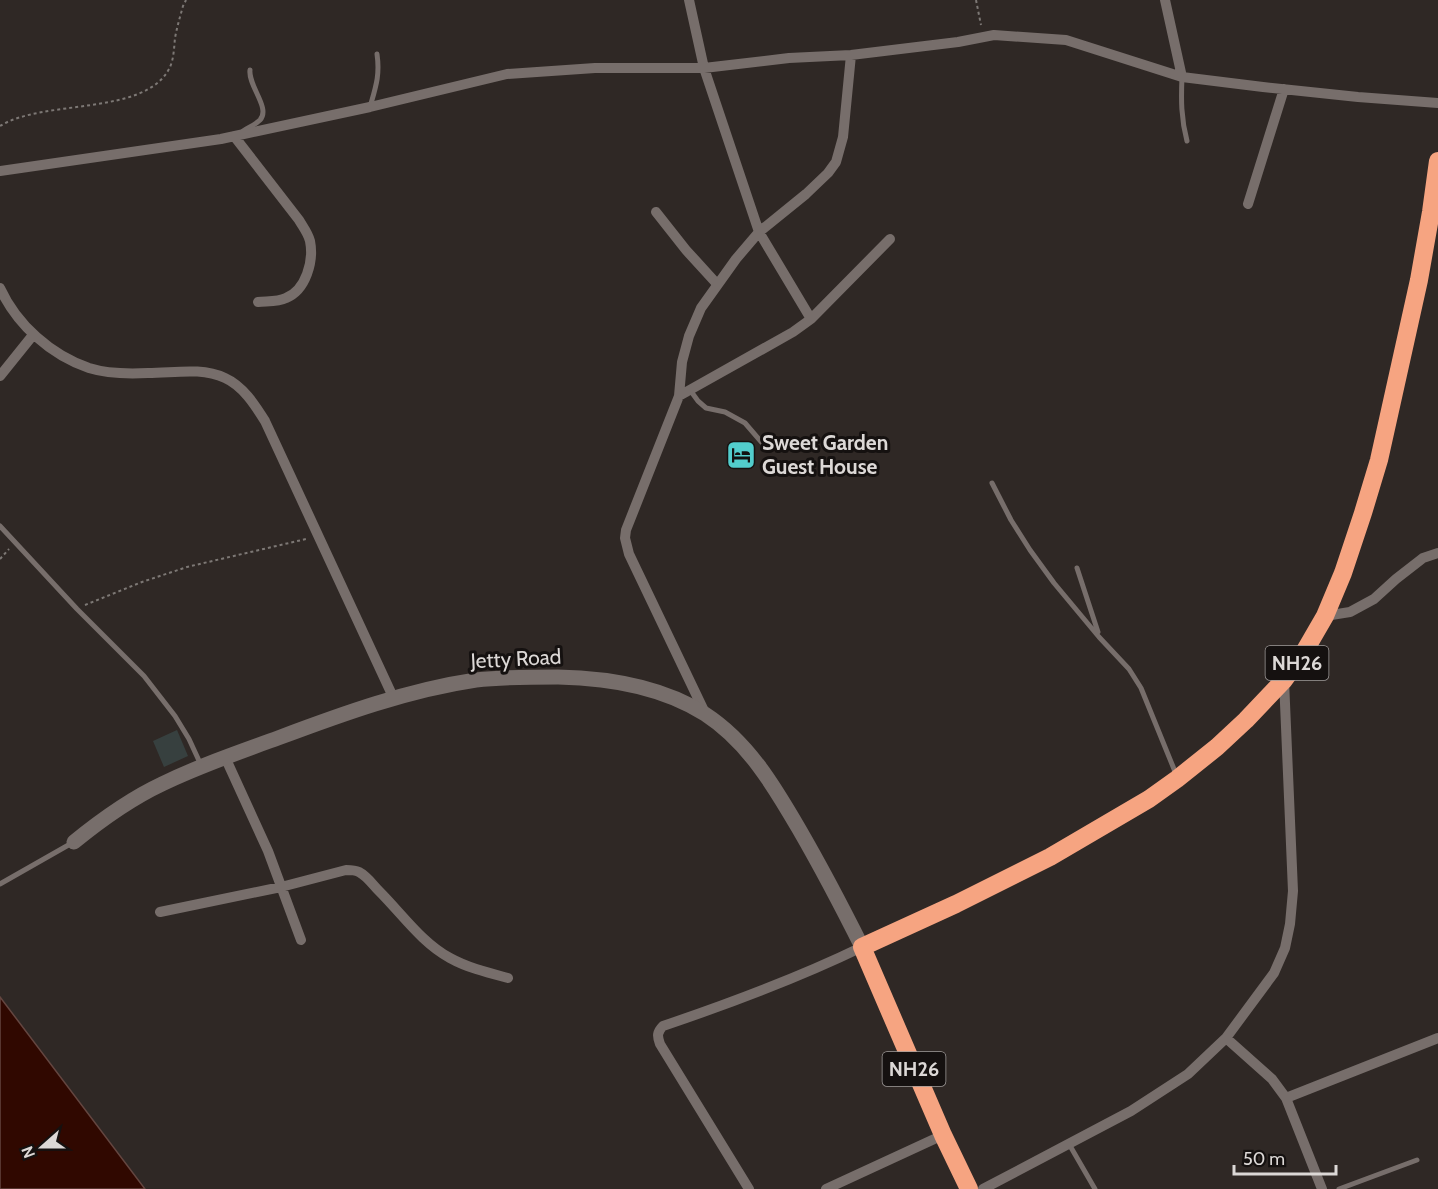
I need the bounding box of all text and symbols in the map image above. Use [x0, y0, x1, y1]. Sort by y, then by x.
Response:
place label: Sweet Garden Guest House [762, 430, 888, 479]
hotel icon: Sweet Garden Guest House [725, 439, 757, 471]
street label: Jetty Road [469, 644, 562, 673]
road number: NH26 [1266, 646, 1328, 680]
road number: NH26 [882, 1052, 946, 1086]
north arrow [12, 1117, 72, 1177]
scale bar [1234, 1138, 1336, 1176]
text: N [18, 1144, 39, 1161]
text: 50 m [1243, 1148, 1285, 1170]

